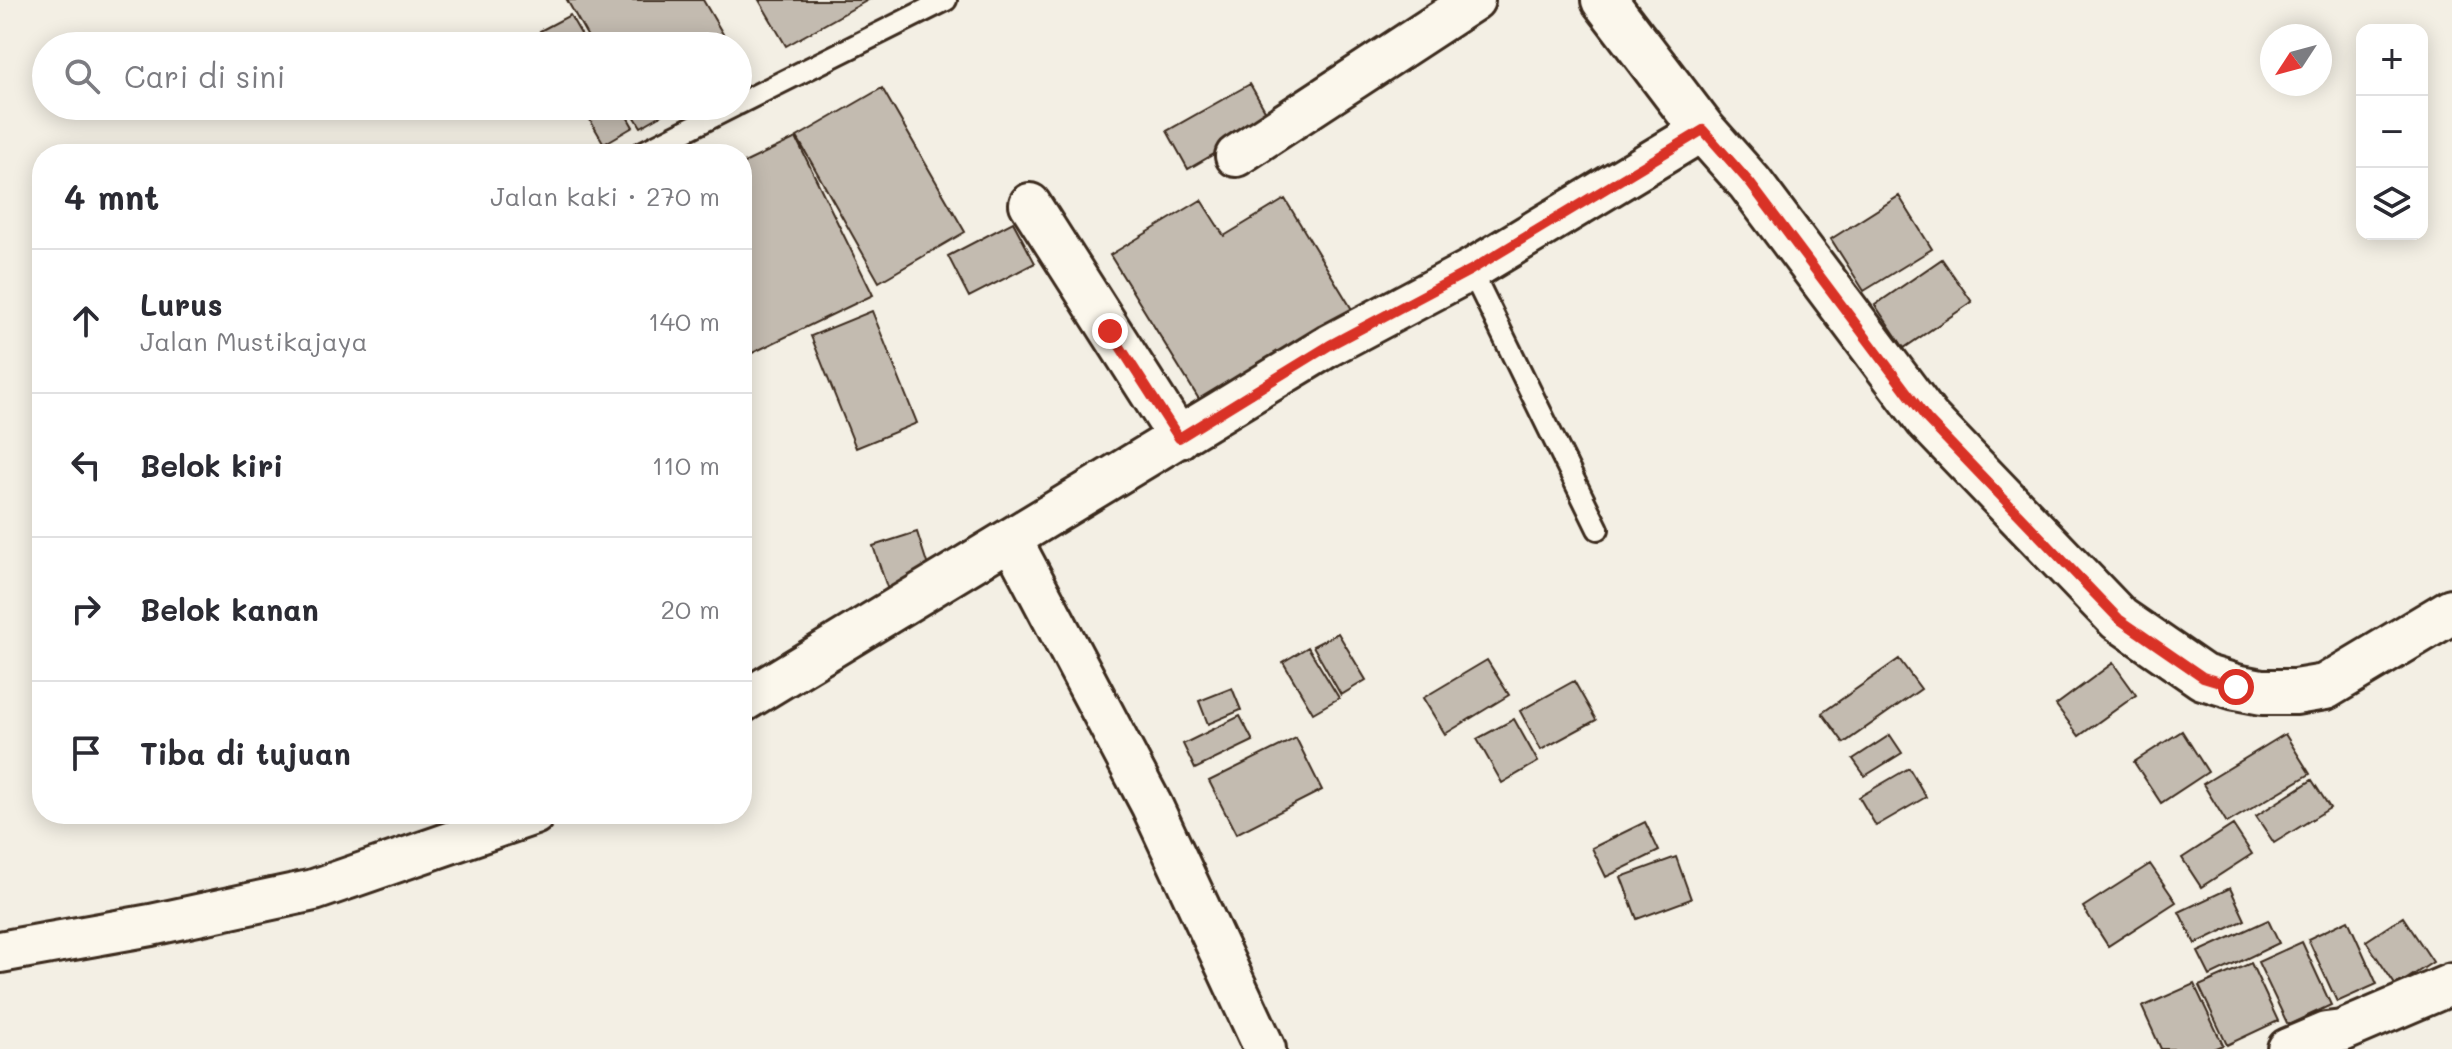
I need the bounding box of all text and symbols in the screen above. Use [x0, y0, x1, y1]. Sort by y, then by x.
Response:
north arrow [2260, 24, 2332, 96]
map controls [2356, 24, 2428, 240]
button: + [2356, 24, 2428, 96]
search box [32, 32, 752, 120]
icon: search [60, 54, 104, 98]
text: Cari di sini [124, 56, 285, 96]
button: − [2356, 96, 2428, 168]
button: layers [2356, 168, 2428, 240]
text: 4 mnt [64, 174, 159, 219]
text: Jalan kaki · 270 m [490, 179, 720, 213]
text: Lurus [140, 284, 223, 324]
icon: ahead [64, 299, 108, 343]
text: 140 m [648, 304, 720, 338]
route end [1092, 313, 1128, 349]
text: Jalan Mustikajaya [140, 324, 368, 358]
icon: left [64, 443, 108, 487]
text: Belok kiri [140, 445, 283, 485]
text: 110 m [652, 448, 720, 482]
icon: right [64, 587, 108, 631]
text: Belok kanan [140, 589, 319, 629]
text: 20 m [660, 592, 720, 626]
route start [2218, 669, 2254, 705]
icon: arrive [64, 731, 108, 775]
text: Tiba di tujuan [140, 733, 351, 773]

